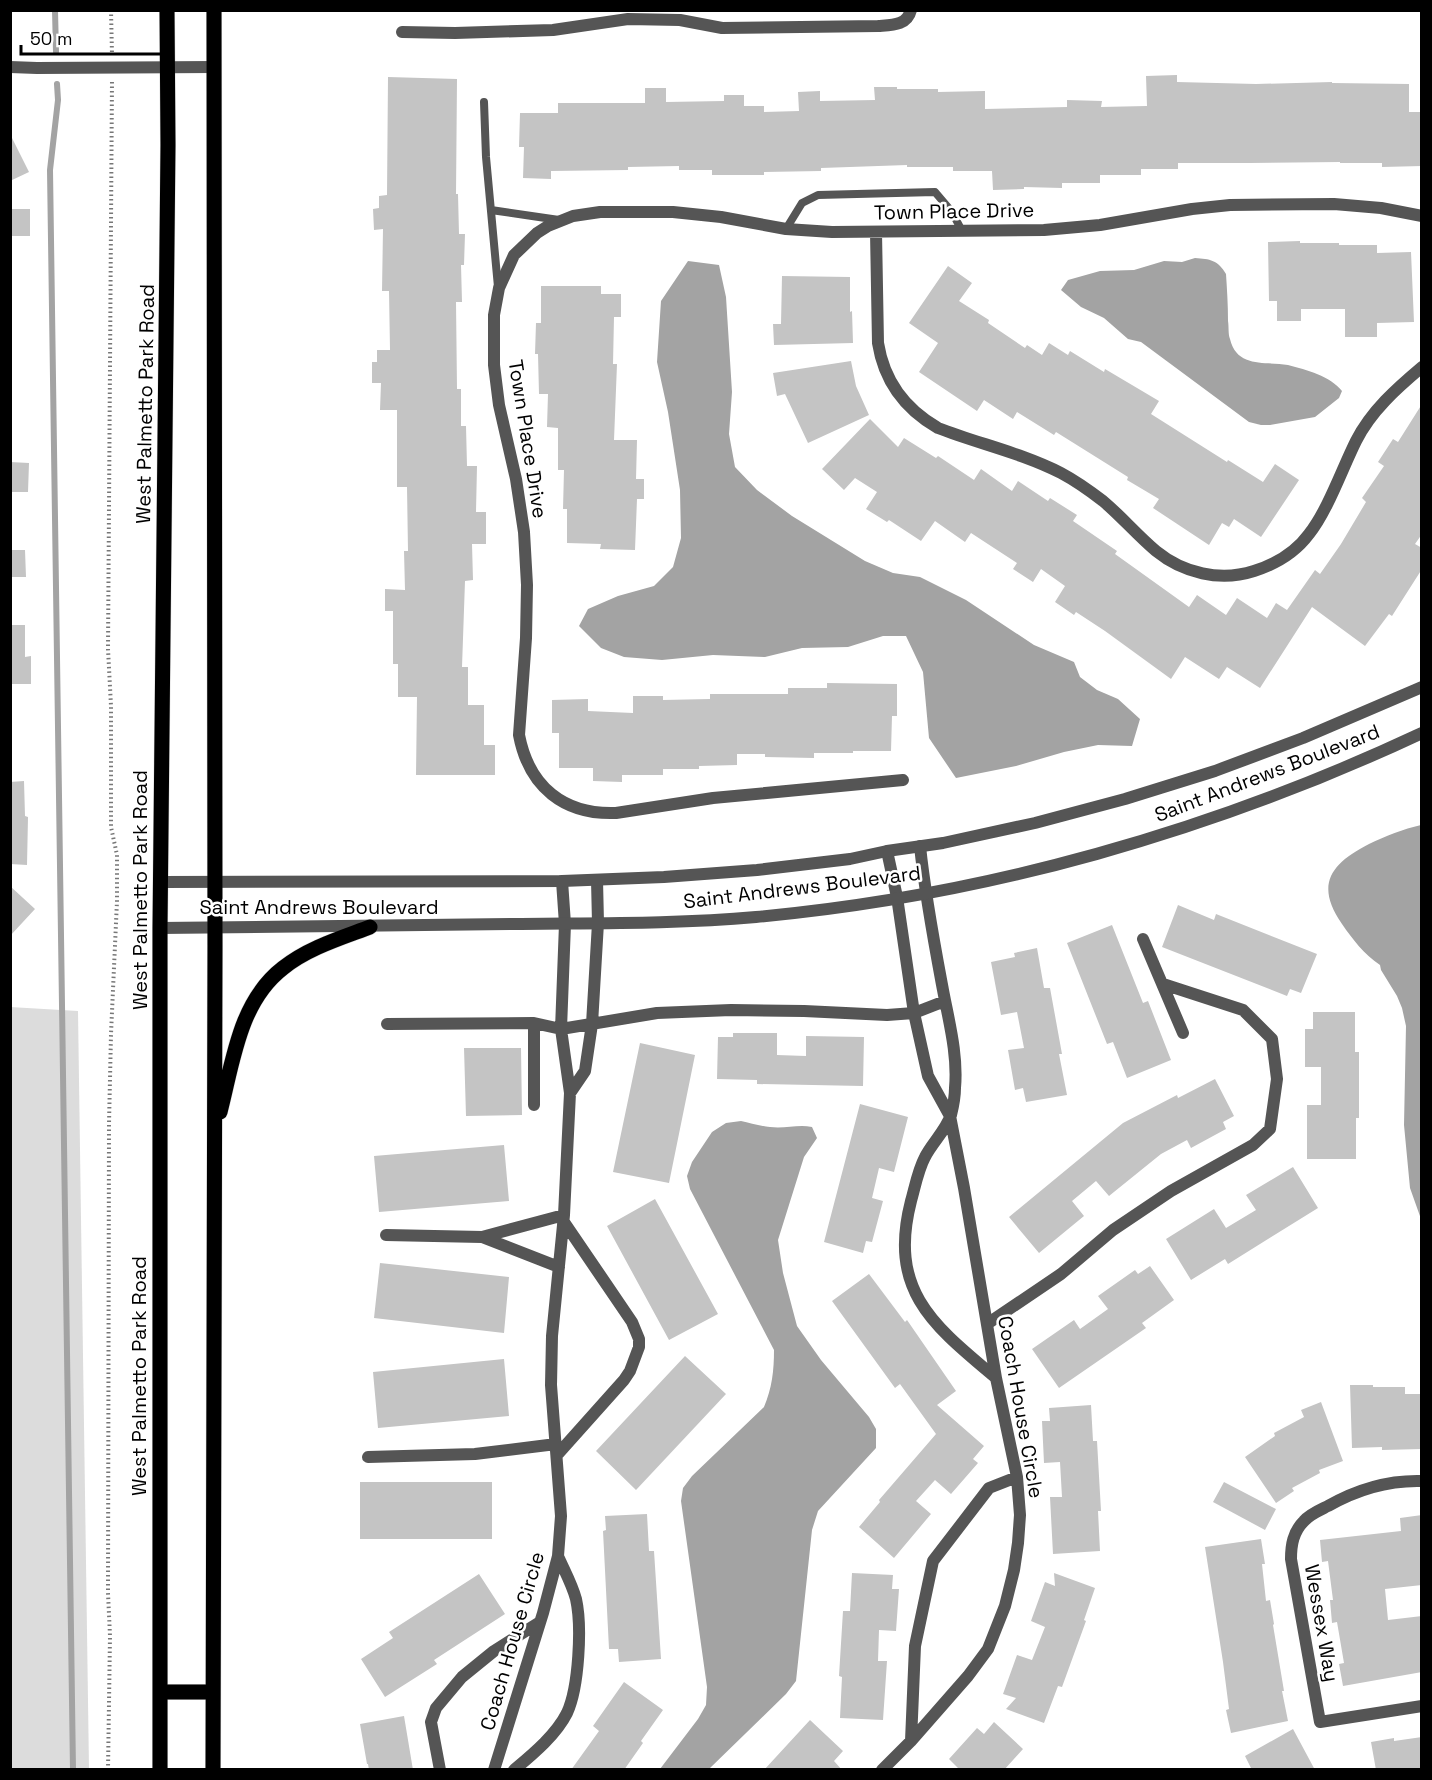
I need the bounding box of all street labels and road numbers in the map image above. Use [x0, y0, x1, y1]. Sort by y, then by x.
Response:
street label: Town Place Drive [874, 197, 1034, 225]
street label: West Palmetto Park Road [130, 284, 160, 524]
street label: Town Place Drive [503, 358, 553, 520]
street label: Saint Andrews Boulevard [1151, 718, 1383, 828]
street label: West Palmetto Park Road [127, 770, 153, 1010]
street label: Saint Andrews Boulevard [682, 860, 922, 914]
street label: Saint Andrews Boulevard [199, 894, 439, 920]
street label: West Palmetto Park Road [126, 1256, 152, 1496]
street label: Coach House Circle [992, 1314, 1050, 1500]
street label: Coach House Circle [474, 1549, 550, 1733]
street label: Wessex Way [1299, 1562, 1345, 1684]

